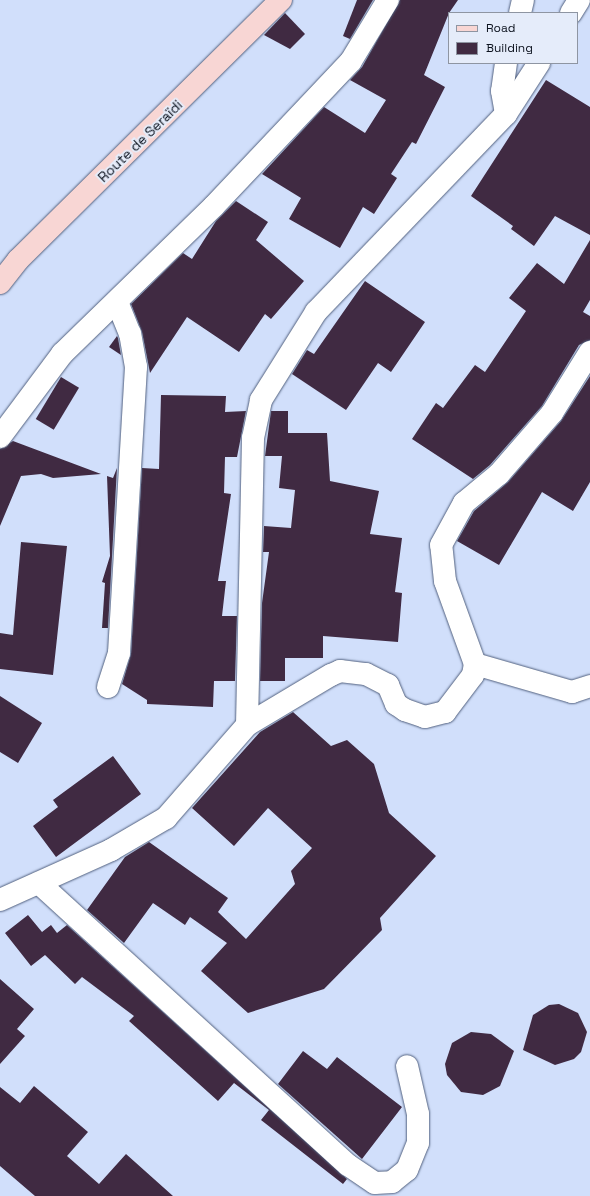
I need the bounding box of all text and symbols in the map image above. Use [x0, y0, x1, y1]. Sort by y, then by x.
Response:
legend [448, 12, 578, 64]
text: Road [486, 20, 515, 36]
text: Building [486, 40, 533, 56]
street label: Route de Seraïdi [94, 96, 186, 186]

